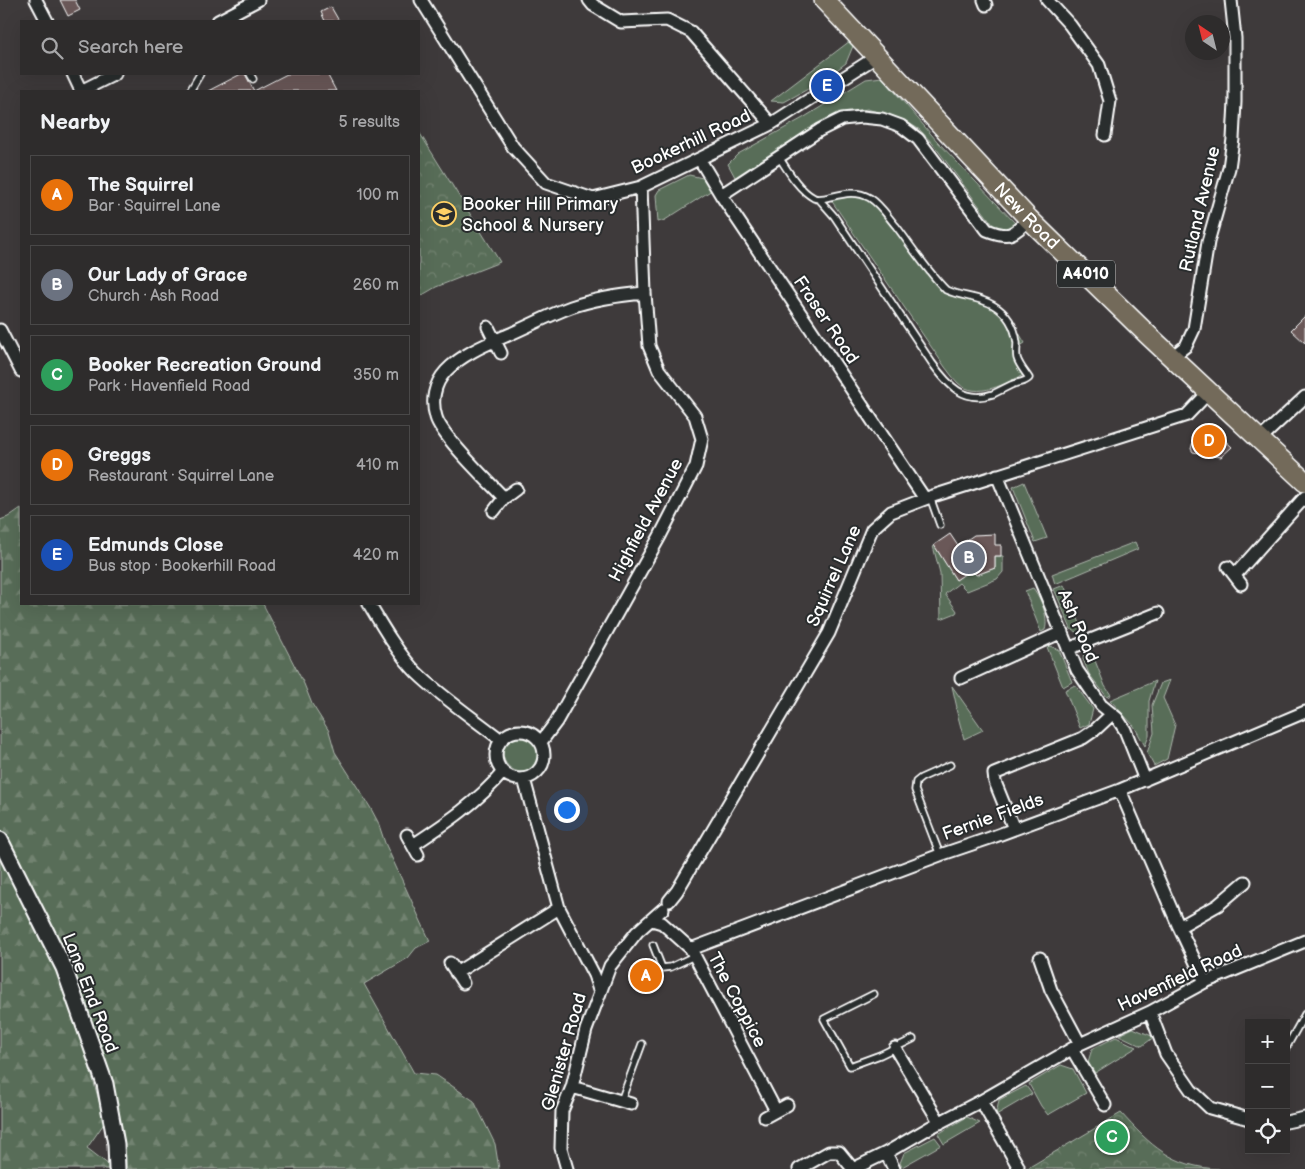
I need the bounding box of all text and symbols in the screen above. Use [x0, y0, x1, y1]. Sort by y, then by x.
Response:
north arrow [1185, 15, 1230, 60]
search box [20, 20, 420, 75]
icon: search [38, 34, 66, 62]
text: Search here [78, 36, 183, 59]
pin: E [811, 67, 843, 105]
street label: Bookerhill Road [628, 105, 754, 179]
text: Nearby [40, 110, 110, 135]
text: 5 results [338, 113, 400, 132]
street label: Rutland Avenue [1175, 144, 1225, 274]
text: The Squirrel [88, 174, 193, 197]
street label: New Road [990, 178, 1064, 253]
text: A [52, 186, 62, 205]
text: 100 m [356, 186, 399, 205]
place label: Booker Hill Primary School & Nursery [462, 194, 619, 236]
text: Bar · Squirrel Lane [88, 197, 220, 216]
school or university icon: Booker Hill Primary School & Nursery [431, 201, 457, 227]
road number: A4010 [1057, 260, 1115, 288]
text: Our Lady of Grace [88, 264, 247, 287]
street label: Fraser Road [789, 272, 863, 368]
text: B [51, 276, 63, 295]
text: 260 m [353, 276, 399, 295]
text: Church · Ash Road [88, 287, 219, 306]
text: Booker Recreation Ground [88, 354, 321, 377]
text: C [51, 366, 63, 385]
text: 350 m [353, 366, 399, 385]
text: Park · Havenfield Road [88, 377, 250, 396]
pin: D [1193, 422, 1225, 460]
text: Greggs [88, 444, 151, 467]
street label: Highfield Avenue [605, 454, 687, 585]
text: D [51, 456, 63, 475]
text: 410 m [356, 456, 399, 475]
text: Restaurant · Squirrel Lane [88, 467, 274, 486]
street label: Squirrel Lane [802, 522, 866, 630]
text: Edmunds Close [88, 534, 223, 557]
pin: B [953, 539, 985, 577]
text: E [52, 546, 62, 565]
text: 420 m [353, 546, 399, 565]
text: Bus stop · Bookerhill Road [88, 557, 276, 576]
street label: Ash Road [1053, 586, 1103, 666]
street label: Fernie Fields [940, 789, 1046, 845]
your location [554, 797, 580, 823]
street label: Lane End Road [58, 930, 122, 1056]
street label: Havenfield Road [1115, 940, 1245, 1016]
street label: The Coppice [703, 949, 771, 1051]
pin: A [630, 957, 662, 995]
street label: Glenister Road [537, 991, 591, 1113]
map controls [1245, 1019, 1290, 1154]
button: + [1245, 1019, 1290, 1064]
button: − [1245, 1064, 1290, 1109]
button: locate [1245, 1109, 1290, 1154]
pin: C [1096, 1118, 1128, 1156]

